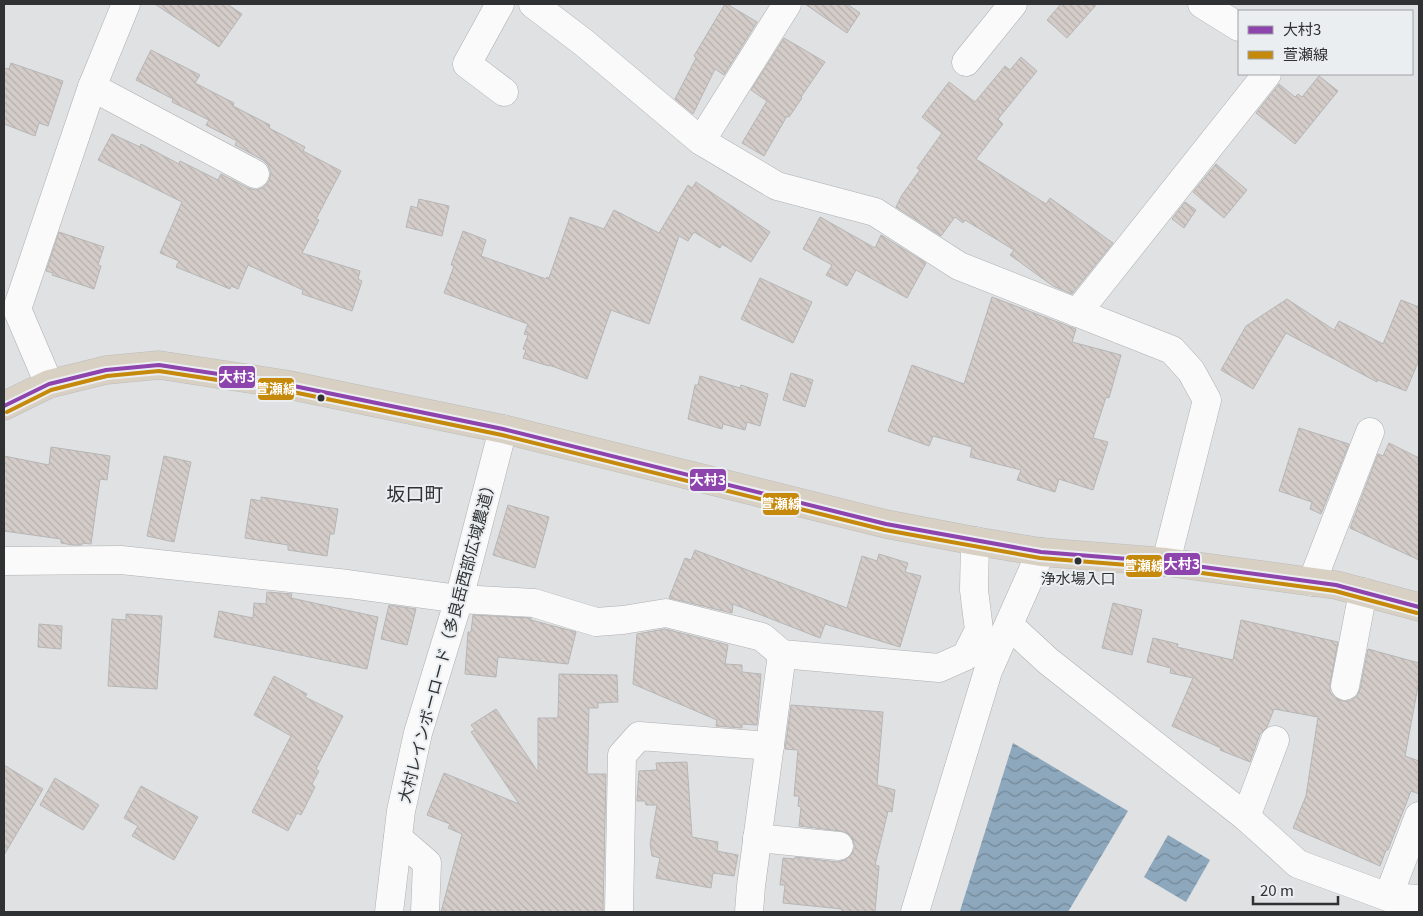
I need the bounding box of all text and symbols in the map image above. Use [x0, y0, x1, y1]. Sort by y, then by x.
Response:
legend [1238, 10, 1413, 75]
text: 大村3 [1283, 18, 1321, 39]
text: 萱瀬線 [1283, 43, 1328, 64]
line badge: 大村3 [218, 365, 256, 389]
text: 大村3 [219, 366, 255, 386]
line badge: 萱瀬線 [257, 377, 295, 401]
text: 萱瀬線 [255, 378, 297, 398]
unlabelled marker [316, 393, 326, 403]
line badge: 大村3 [689, 468, 727, 492]
text: 大村3 [690, 469, 726, 489]
street label: 大村レインボーロード（多良岳西部広域農道） [391, 475, 501, 805]
district label: 坂口町 [386, 479, 444, 506]
line badge: 萱瀬線 [762, 492, 800, 516]
text: 萱瀬線 [760, 493, 802, 513]
line badge: 大村3 [1163, 552, 1201, 576]
text: 大村3 [1164, 553, 1200, 573]
line badge: 萱瀬線 [1125, 554, 1163, 578]
text: 萱瀬線 [1123, 555, 1165, 575]
marker: 浄水場入口 [1073, 556, 1083, 566]
place label: 浄水場入口 [1040, 567, 1116, 588]
scale bar [1253, 874, 1338, 906]
text: 20 m [1260, 879, 1294, 900]

